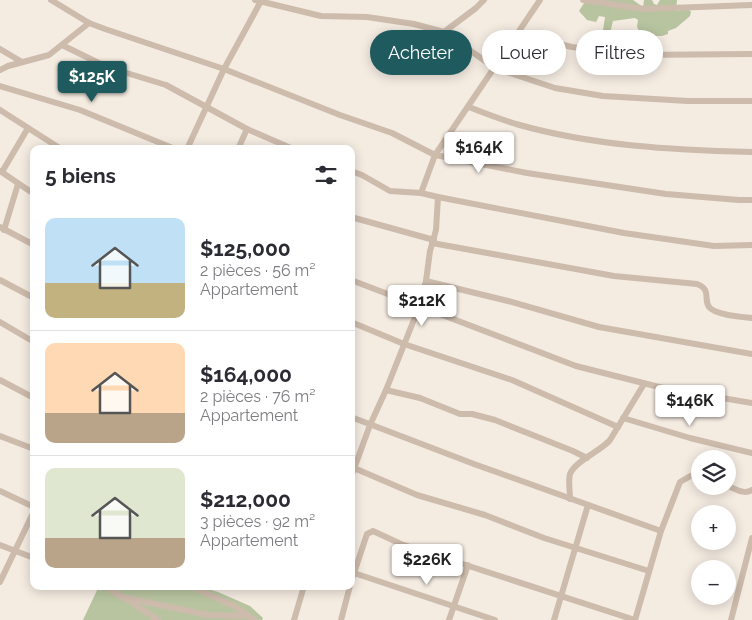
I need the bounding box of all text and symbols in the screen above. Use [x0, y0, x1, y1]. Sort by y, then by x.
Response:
chip: Acheter [370, 30, 472, 75]
chip: Louer [482, 30, 566, 75]
chip: Filtres [576, 30, 663, 75]
pin: $125K [57, 61, 127, 103]
text: $125K [69, 67, 115, 86]
pin: $164K [444, 132, 514, 174]
text: $164K [455, 138, 503, 157]
icon: filters [312, 161, 340, 189]
text: 5 biens [45, 163, 116, 188]
text: $125,000 [200, 236, 291, 261]
icon: home [85, 238, 145, 298]
text: 2 pièces · 56 m² [200, 261, 316, 280]
text: Appartement [200, 280, 298, 299]
pin: $212K [387, 284, 457, 327]
text: $212K [399, 291, 445, 310]
text: $164,000 [200, 362, 292, 387]
icon: home [85, 363, 145, 423]
pin: $146K [655, 384, 725, 427]
text: 2 pièces · 76 m² [200, 387, 315, 406]
text: $146K [666, 391, 714, 410]
text: Appartement [200, 406, 298, 425]
map controls [691, 450, 736, 605]
button: layers [691, 450, 736, 495]
text: $212,000 [200, 487, 291, 512]
icon: home [85, 488, 145, 548]
button: + [691, 505, 736, 550]
text: 3 pièces · 92 m² [200, 512, 315, 531]
text: Appartement [200, 531, 298, 550]
pin: $226K [392, 544, 462, 586]
text: $226K [403, 550, 451, 569]
button: − [691, 560, 736, 605]

